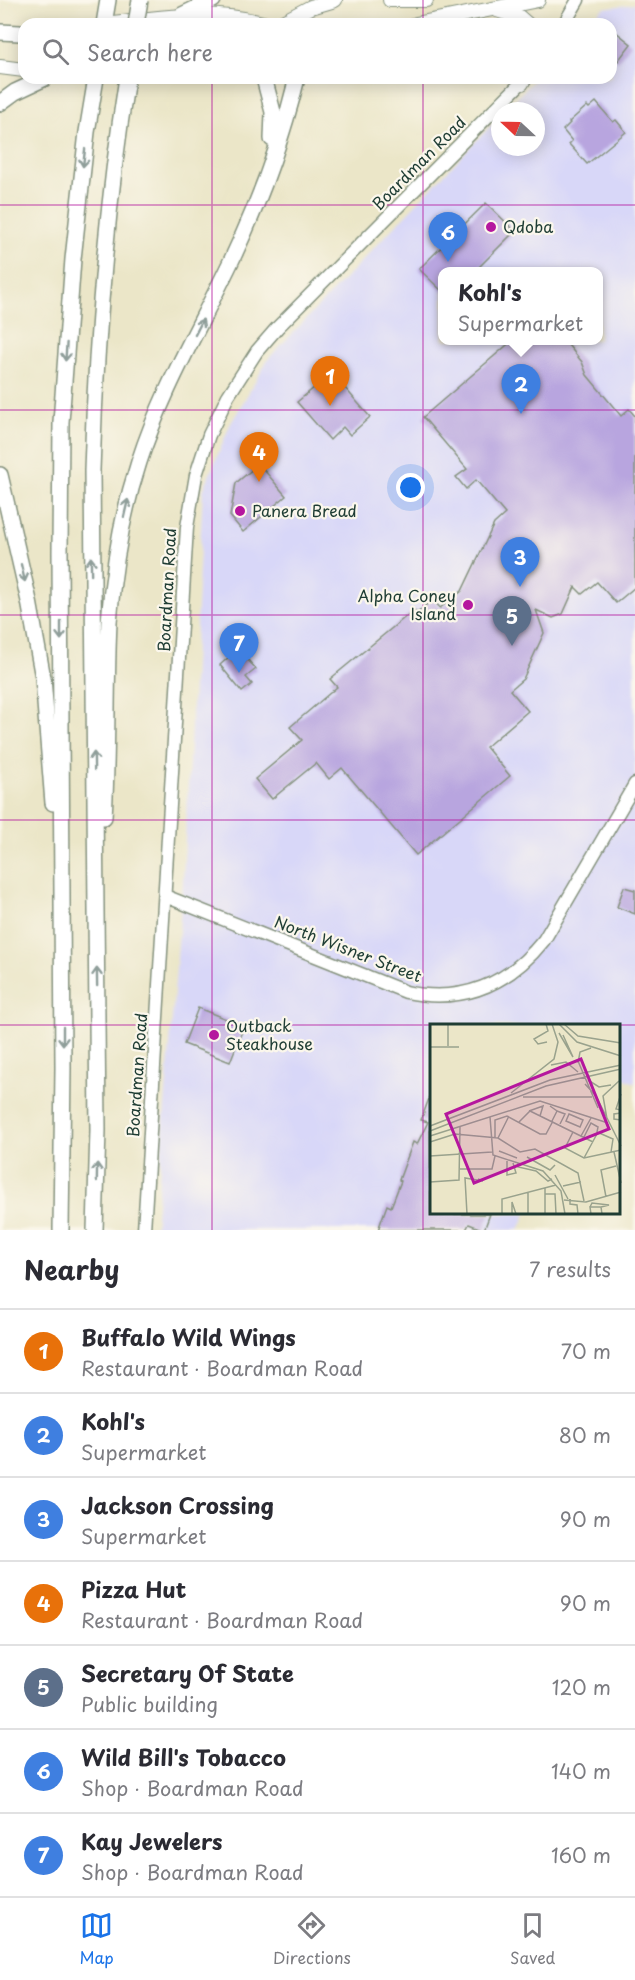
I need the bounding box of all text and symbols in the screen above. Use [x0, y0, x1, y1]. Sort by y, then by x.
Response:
search box [18, 18, 617, 84]
icon: search [39, 35, 72, 68]
text: Search here [87, 35, 213, 68]
north arrow [491, 102, 545, 156]
street label: Boardman Road [366, 110, 471, 215]
one-way arrow [78, 147, 89, 167]
pin: 6 [428, 212, 468, 262]
place label: Qdoba [503, 214, 553, 238]
marker: Qdoba [484, 220, 498, 234]
popup [438, 267, 603, 345]
text: Kohl's [458, 275, 522, 308]
text: Supermarket [458, 308, 583, 338]
one-way arrow [194, 319, 205, 337]
one-way arrow [60, 341, 71, 361]
pin: 1 [310, 356, 350, 406]
pin: 2 [502, 364, 540, 414]
pin: 4 [240, 432, 278, 482]
your location [396, 473, 425, 502]
place label: Panera Bread [252, 498, 357, 522]
one-way arrow [121, 499, 133, 518]
marker: Panera Bread [233, 504, 247, 518]
street label: Boardman Road [151, 527, 181, 653]
pin: 3 [500, 538, 540, 587]
one-way arrow [86, 556, 97, 576]
one-way arrow [18, 563, 29, 582]
place label: Alpha Coney Island [358, 583, 456, 625]
pin: 5 [492, 596, 532, 646]
marker: Alpha Coney Island [461, 598, 475, 612]
one-way arrow [55, 620, 67, 640]
pin: 7 [220, 624, 258, 673]
one-way arrow [88, 751, 100, 771]
street label: North Wisner Street [271, 909, 426, 987]
one-way arrow [91, 967, 103, 987]
street label: Boardman Road [120, 1012, 152, 1138]
place label: Outback Steakhouse [226, 1013, 313, 1055]
inset map [430, 1024, 620, 1215]
one-way arrow [57, 1025, 69, 1045]
marker: Outback Steakhouse [207, 1028, 221, 1042]
one-way arrow [91, 1162, 103, 1182]
text: Nearby [24, 1250, 119, 1289]
text: 7 results [529, 1254, 611, 1284]
text: Buffalo Wild Wings [81, 1320, 296, 1353]
text: 1 [39, 1336, 48, 1366]
text: 70 m [561, 1336, 611, 1366]
text: Restaurant · Boardman Road [81, 1353, 363, 1383]
text: Kohl's [81, 1404, 145, 1437]
text: 2 [36, 1420, 51, 1450]
text: 80 m [559, 1420, 611, 1450]
text: Supermarket [81, 1437, 207, 1467]
text: Jackson Crossing [81, 1488, 274, 1521]
text: 3 [37, 1504, 50, 1534]
text: 90 m [560, 1504, 611, 1534]
text: Supermarket [81, 1521, 207, 1551]
text: Pizza Hut [81, 1572, 186, 1605]
text: 4 [37, 1588, 50, 1618]
text: 90 m [560, 1588, 611, 1618]
text: Restaurant · Boardman Road [81, 1605, 363, 1635]
text: Secretary Of State [81, 1656, 294, 1689]
text: 5 [37, 1672, 50, 1702]
text: 120 m [552, 1672, 611, 1702]
text: Public building [81, 1689, 218, 1719]
text: Wild Bill's Tobacco [81, 1740, 286, 1773]
text: 6 [36, 1756, 51, 1786]
text: 140 m [551, 1756, 611, 1786]
text: Shop · Boardman Road [81, 1773, 304, 1803]
text: Kay Jewelers [81, 1824, 223, 1857]
text: 7 [38, 1840, 49, 1870]
text: 160 m [551, 1840, 611, 1870]
text: Shop · Boardman Road [81, 1857, 304, 1887]
tab: Map [80, 1909, 114, 1969]
tab: Directions [273, 1909, 351, 1969]
tab: Saved [510, 1909, 555, 1969]

